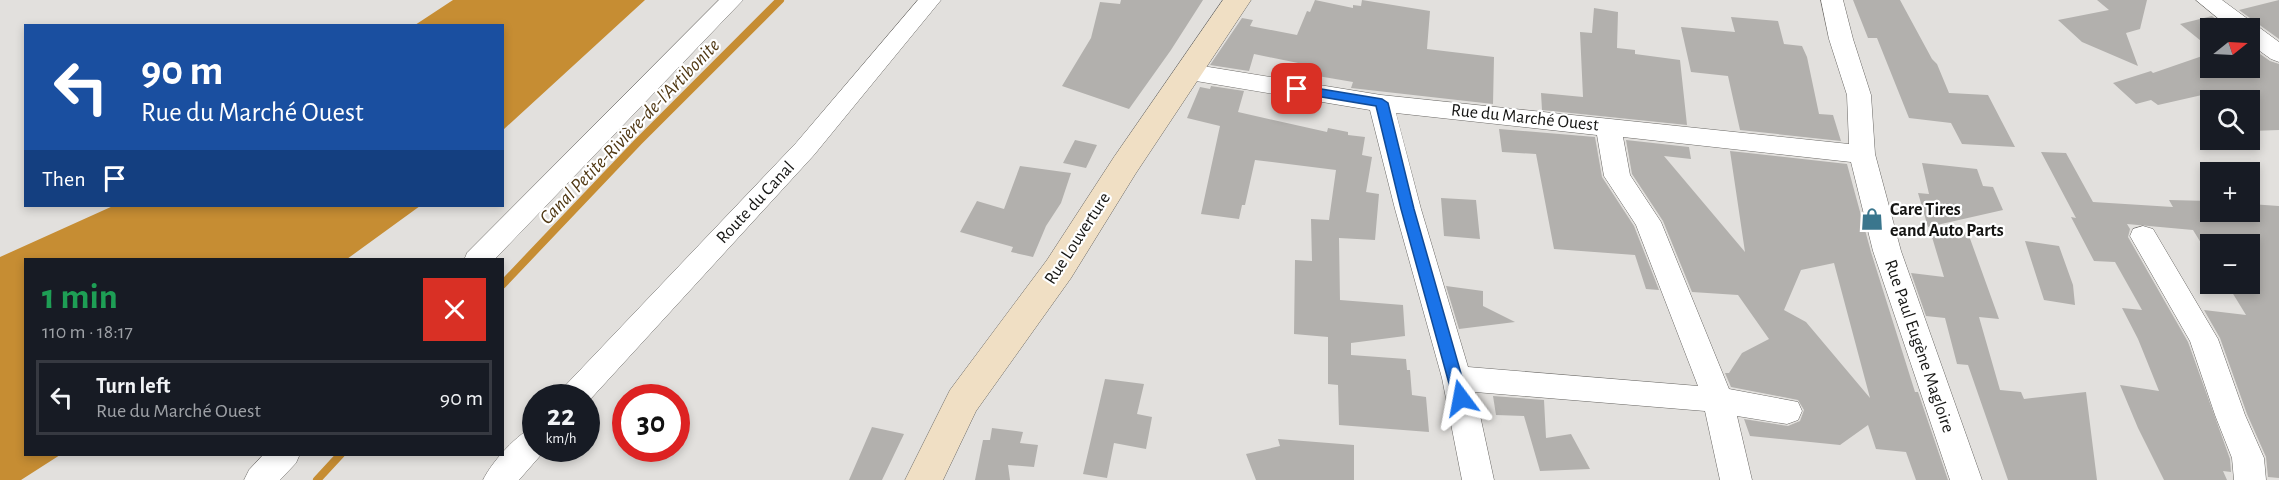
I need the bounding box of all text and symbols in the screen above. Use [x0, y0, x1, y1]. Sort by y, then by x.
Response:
north arrow [2200, 18, 2260, 78]
map controls [2200, 18, 2260, 294]
water label: Canal Petite-Rivière-de-l'Artibonite [536, 35, 724, 228]
icon: left [42, 48, 120, 126]
text: 90 m [141, 50, 223, 92]
pin [1271, 63, 1322, 114]
icon: arrive [1280, 72, 1313, 105]
button: search [2200, 90, 2260, 150]
text: Rue du Marché Ouest [141, 99, 364, 126]
street label: Rue du Marché Ouest [1450, 101, 1600, 135]
street label: Route du Canal [713, 158, 798, 247]
icon: arrive [98, 162, 131, 195]
button: + [2200, 162, 2260, 222]
text: Then [42, 168, 86, 190]
street label: Rue Louverture [1042, 189, 1114, 288]
place label: Care Tires eand Auto Parts [1890, 201, 2004, 240]
shop icon: Care Tires eand Auto Parts [1859, 206, 1885, 232]
button: − [2200, 234, 2260, 294]
street label: Rue Paul Eugène Magloire [1881, 257, 1957, 435]
button: close [423, 278, 486, 341]
text: 1 min [42, 279, 118, 315]
text: 110 m · 18:17 [42, 322, 133, 342]
position arrow [1429, 366, 1493, 430]
text: Turn left [96, 375, 170, 397]
icon: left [45, 381, 78, 414]
speed limit sign: 30 [612, 384, 690, 462]
text: 90 m [440, 387, 483, 409]
text: Rue du Marché Ouest [96, 401, 261, 421]
text: 22 [547, 401, 575, 431]
text: km/h [546, 431, 576, 446]

